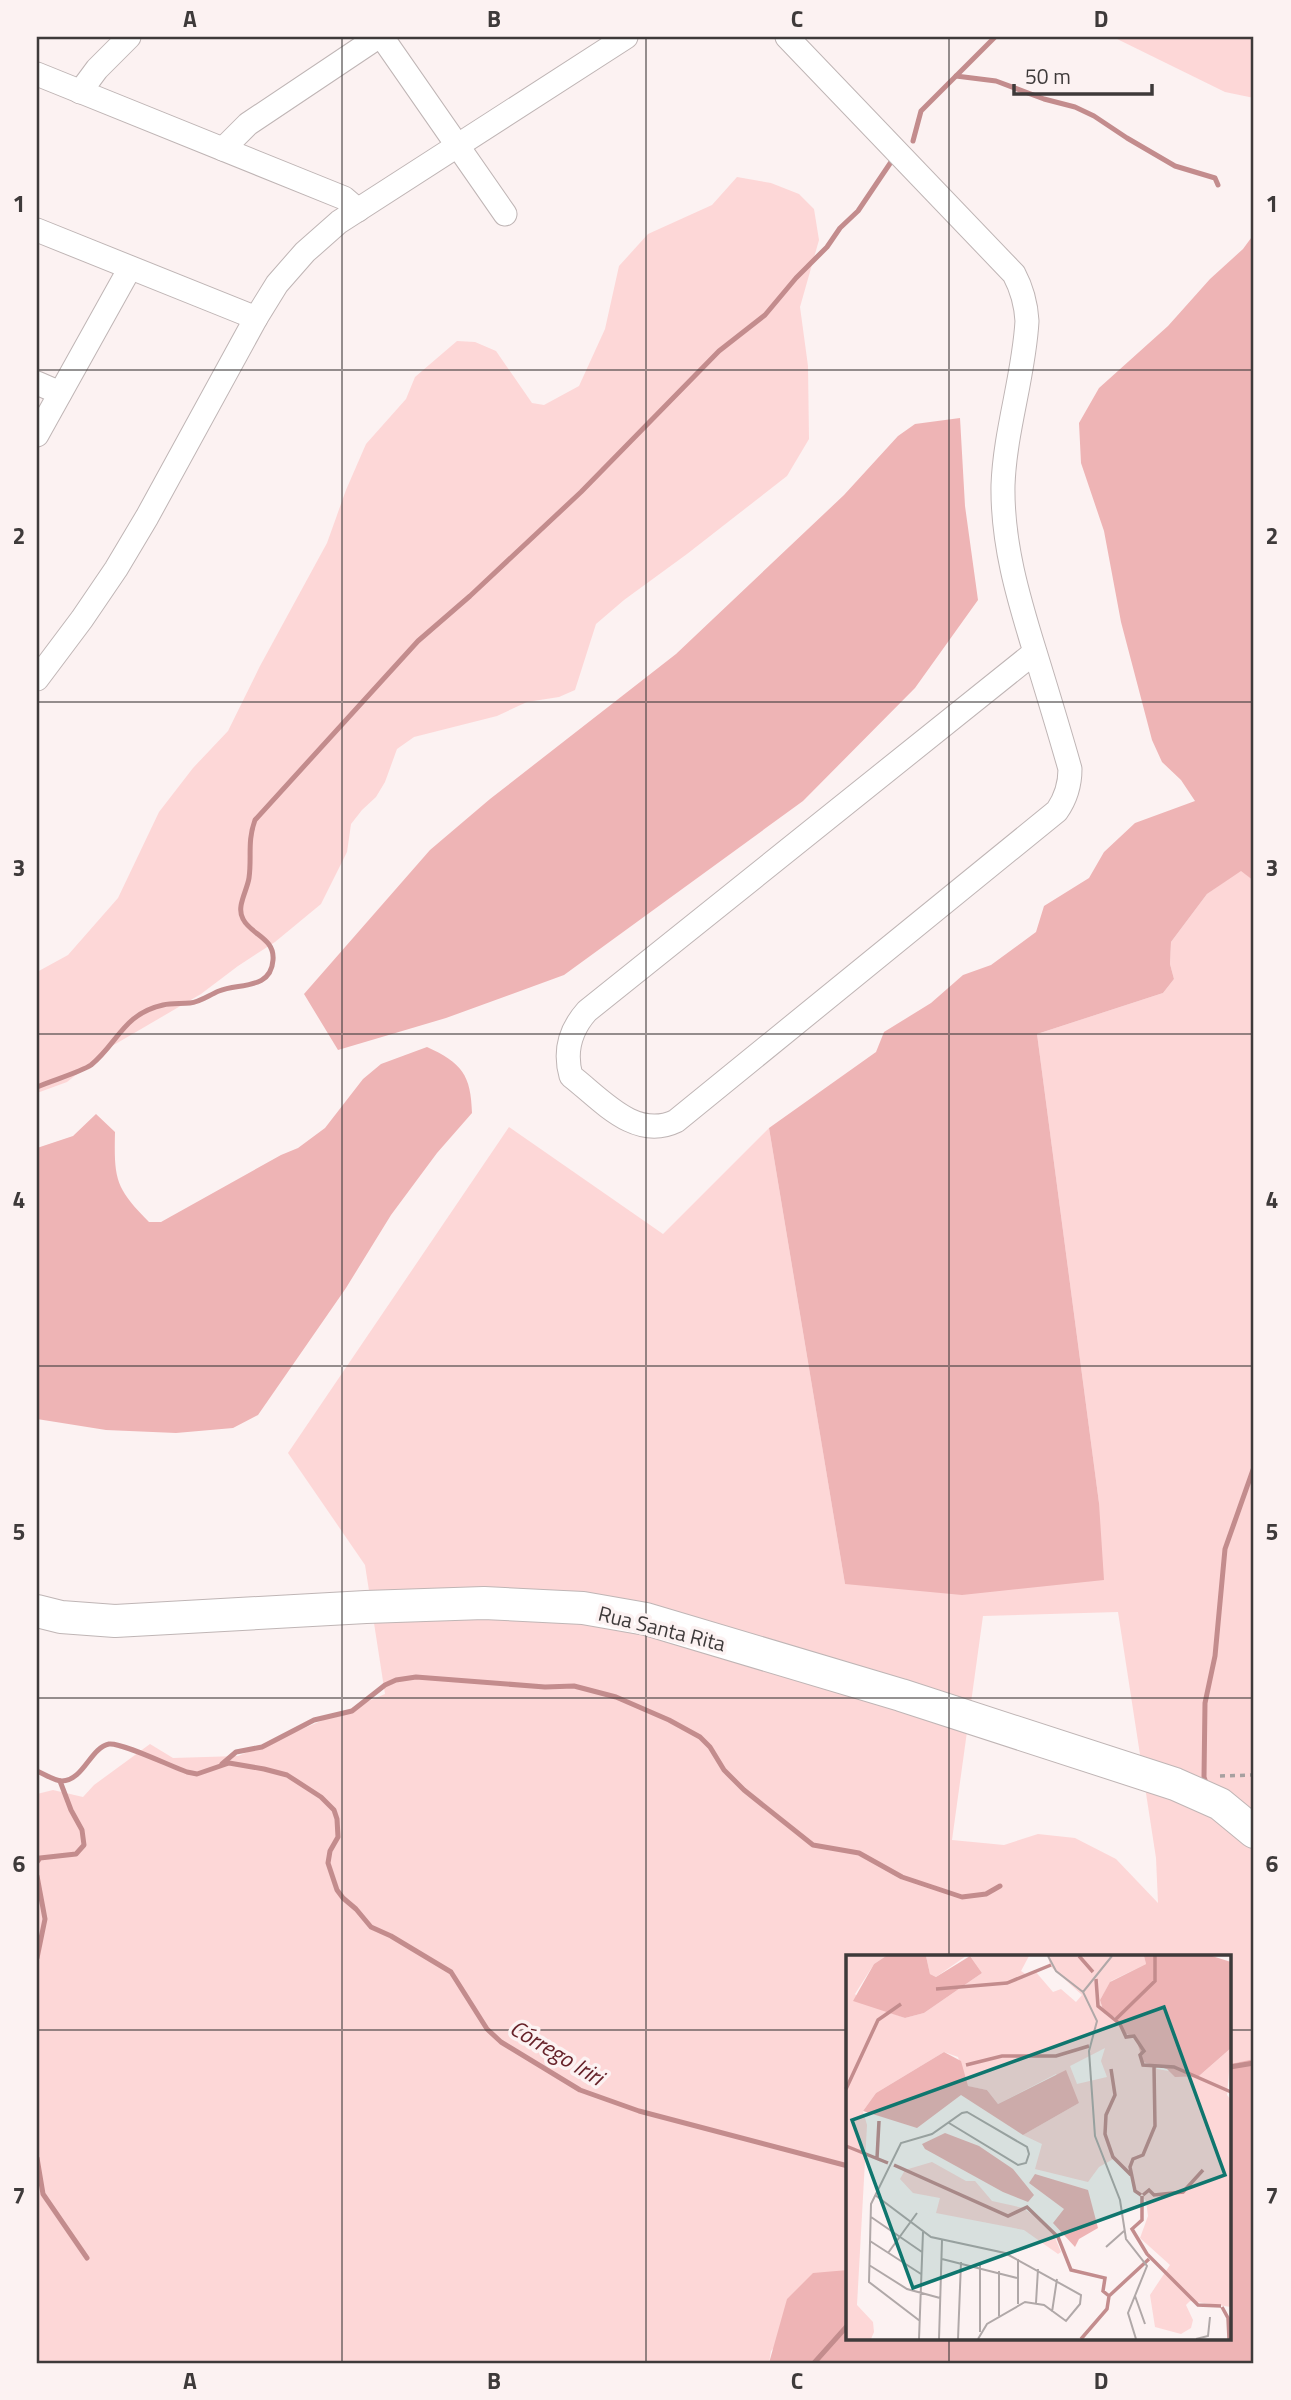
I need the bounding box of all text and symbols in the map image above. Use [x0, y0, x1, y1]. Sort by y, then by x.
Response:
text: A [183, 1, 197, 36]
text: B [487, 1, 501, 36]
text: C [791, 1, 803, 36]
text: D [1094, 1, 1108, 36]
scale bar [1014, 52, 1153, 96]
text: 50 m [1025, 60, 1071, 92]
text: 1 [13, 186, 25, 221]
text: 1 [1266, 186, 1278, 221]
text: 2 [13, 518, 25, 553]
text: 2 [1266, 518, 1278, 553]
text: 3 [13, 850, 25, 885]
text: 3 [1266, 850, 1278, 885]
text: 4 [13, 1182, 25, 1217]
text: 4 [1266, 1182, 1278, 1217]
text: 5 [13, 1514, 25, 1549]
text: 5 [1266, 1514, 1278, 1549]
street label: Rua Santa Rita [595, 1597, 730, 1659]
text: 6 [13, 1846, 26, 1881]
text: 6 [1266, 1846, 1279, 1881]
inset map [846, 1955, 1232, 2340]
water label: Córrego Iriri [503, 2010, 613, 2095]
text: 7 [13, 2178, 25, 2213]
text: 7 [1266, 2178, 1278, 2213]
text: A [183, 2363, 197, 2398]
text: B [487, 2363, 501, 2398]
text: C [791, 2363, 803, 2398]
text: D [1094, 2363, 1108, 2398]

